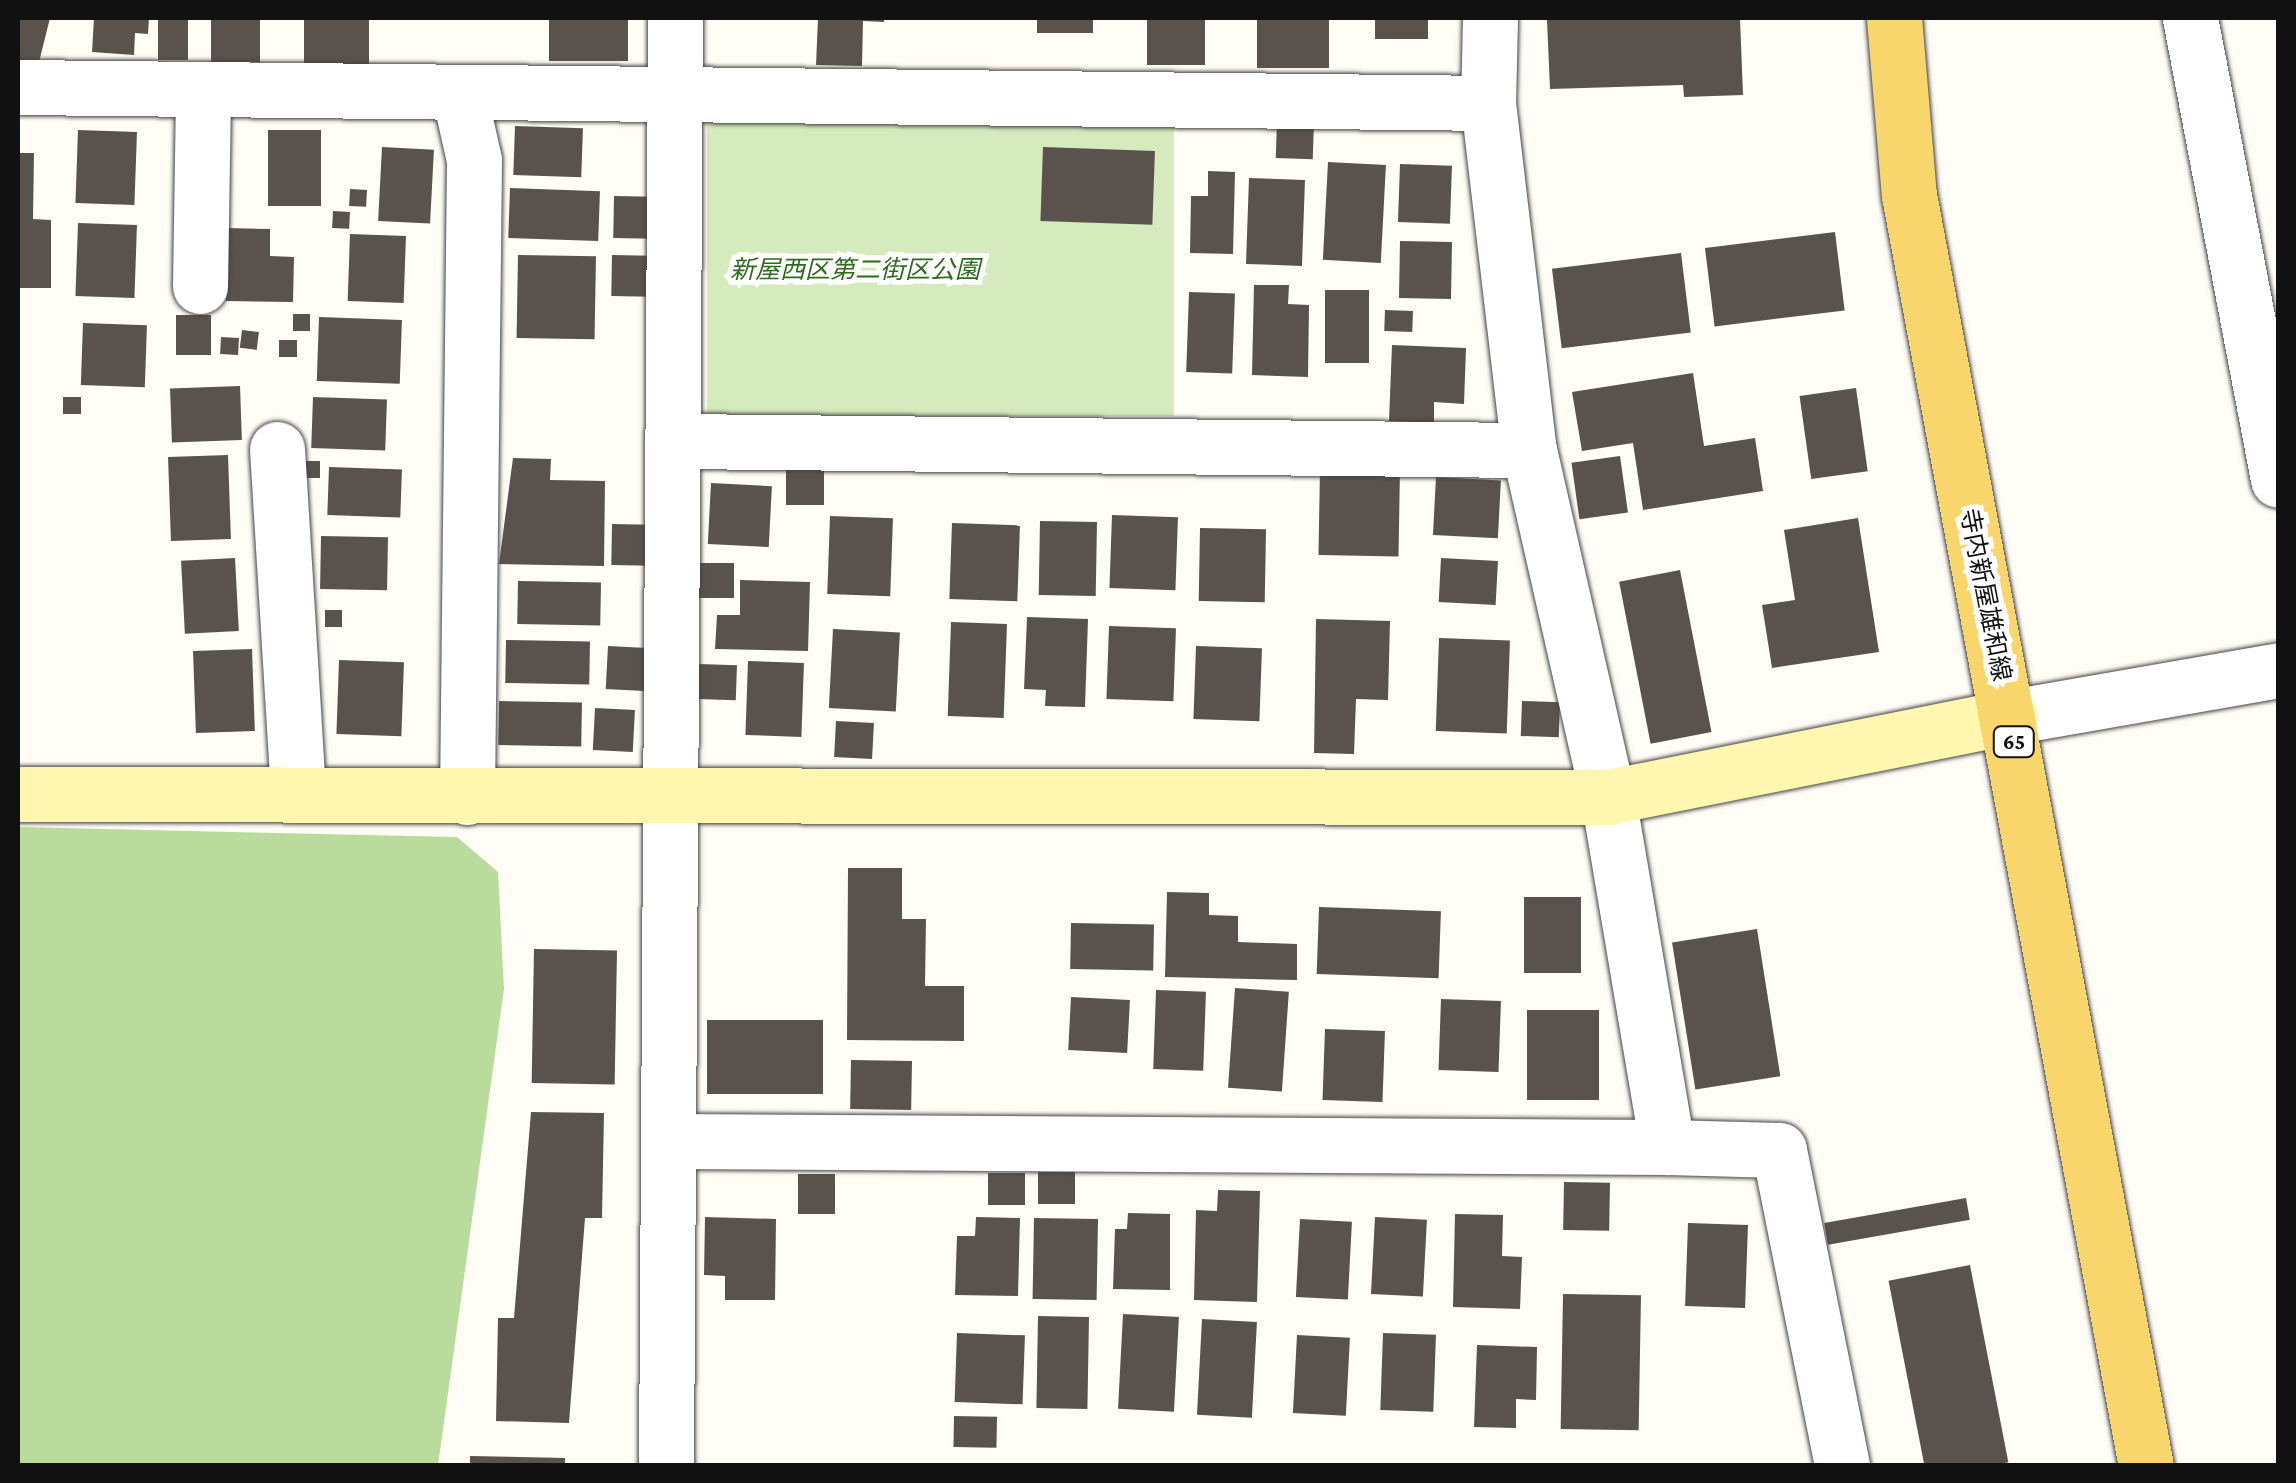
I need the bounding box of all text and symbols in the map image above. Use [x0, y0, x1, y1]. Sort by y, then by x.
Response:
park label: 新屋西区第二街区公園 [730, 255, 980, 285]
street label: 寺内新屋雄和線 [1954, 506, 2016, 684]
road number: 65 [1992, 725, 2036, 759]

